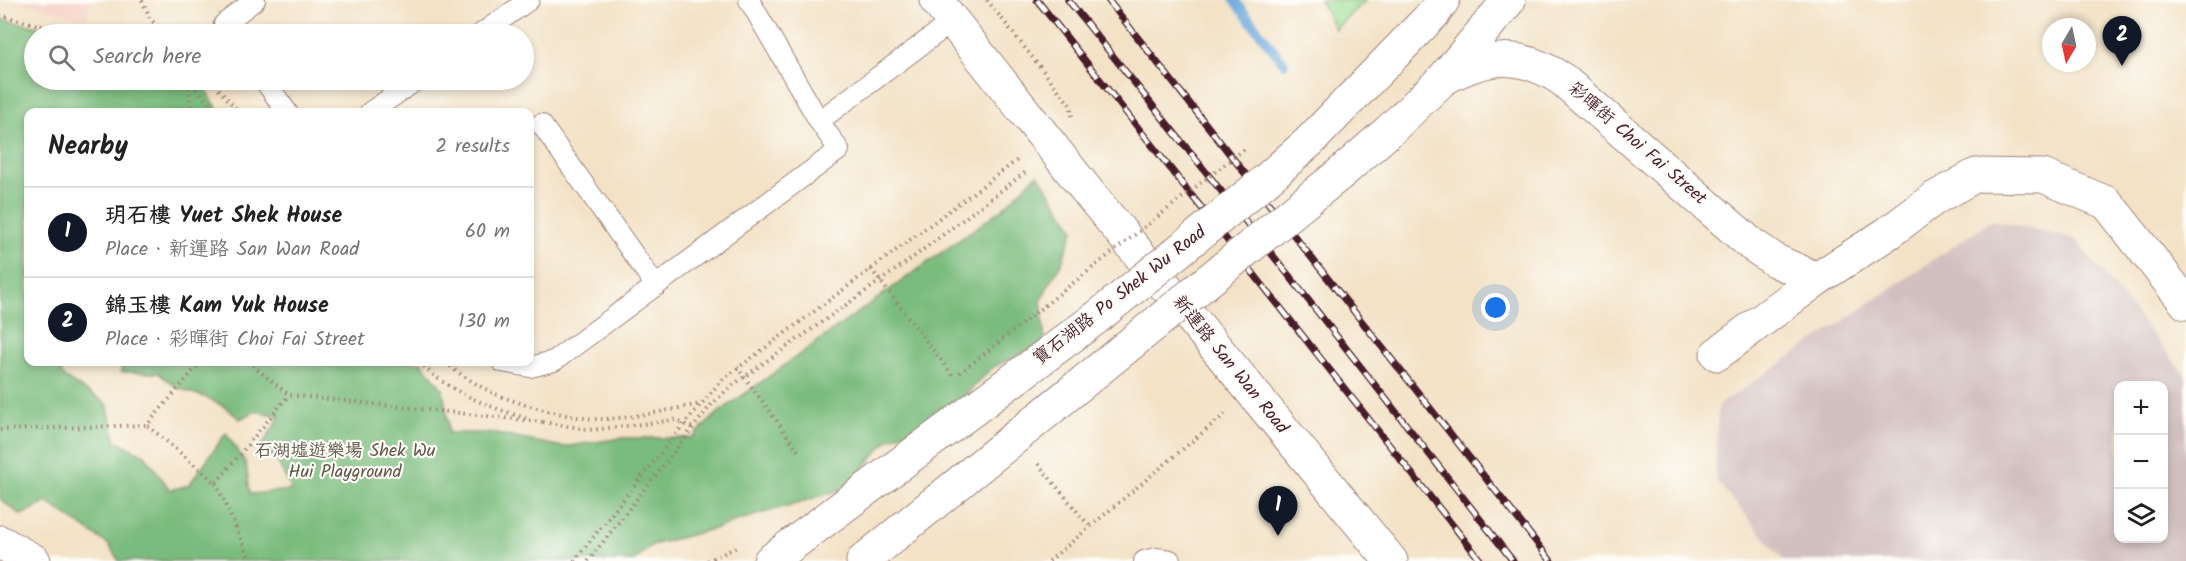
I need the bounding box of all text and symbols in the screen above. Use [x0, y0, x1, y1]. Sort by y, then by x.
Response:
pin: 2 [2102, 16, 2142, 66]
north arrow [2042, 18, 2096, 72]
search box [24, 24, 534, 90]
text: Search here [93, 40, 201, 75]
icon: search [45, 41, 78, 74]
street label: 彩暉街 Choi Fai Street [1561, 75, 1714, 213]
text: Nearby [48, 126, 128, 168]
text: 2 results [435, 131, 510, 163]
text: 玥石樓 Yuet Shek House [105, 199, 342, 234]
text: 1 [64, 216, 71, 248]
text: 60 m [465, 216, 510, 248]
street label: 寶石湖路 Po Shek Wu Road [1027, 218, 1214, 373]
text: Place · 新運路 San Wan Road [105, 234, 359, 266]
text: 錦玉樓 Kam Yuk House [105, 289, 329, 324]
street label: 新運路 San Wan Road [1165, 289, 1296, 442]
your location [1481, 293, 1510, 322]
text: 2 [62, 306, 73, 338]
text: 130 m [458, 306, 510, 338]
text: Place · 彩暉街 Choi Fai Street [105, 324, 365, 356]
map controls [2114, 381, 2168, 543]
button: + [2114, 381, 2168, 435]
button: − [2114, 435, 2168, 489]
park label: 石湖墟遊樂場 Shek Wu Hui Playground [255, 437, 436, 487]
pin: 1 [1258, 486, 1298, 536]
button: layers [2114, 489, 2168, 543]

